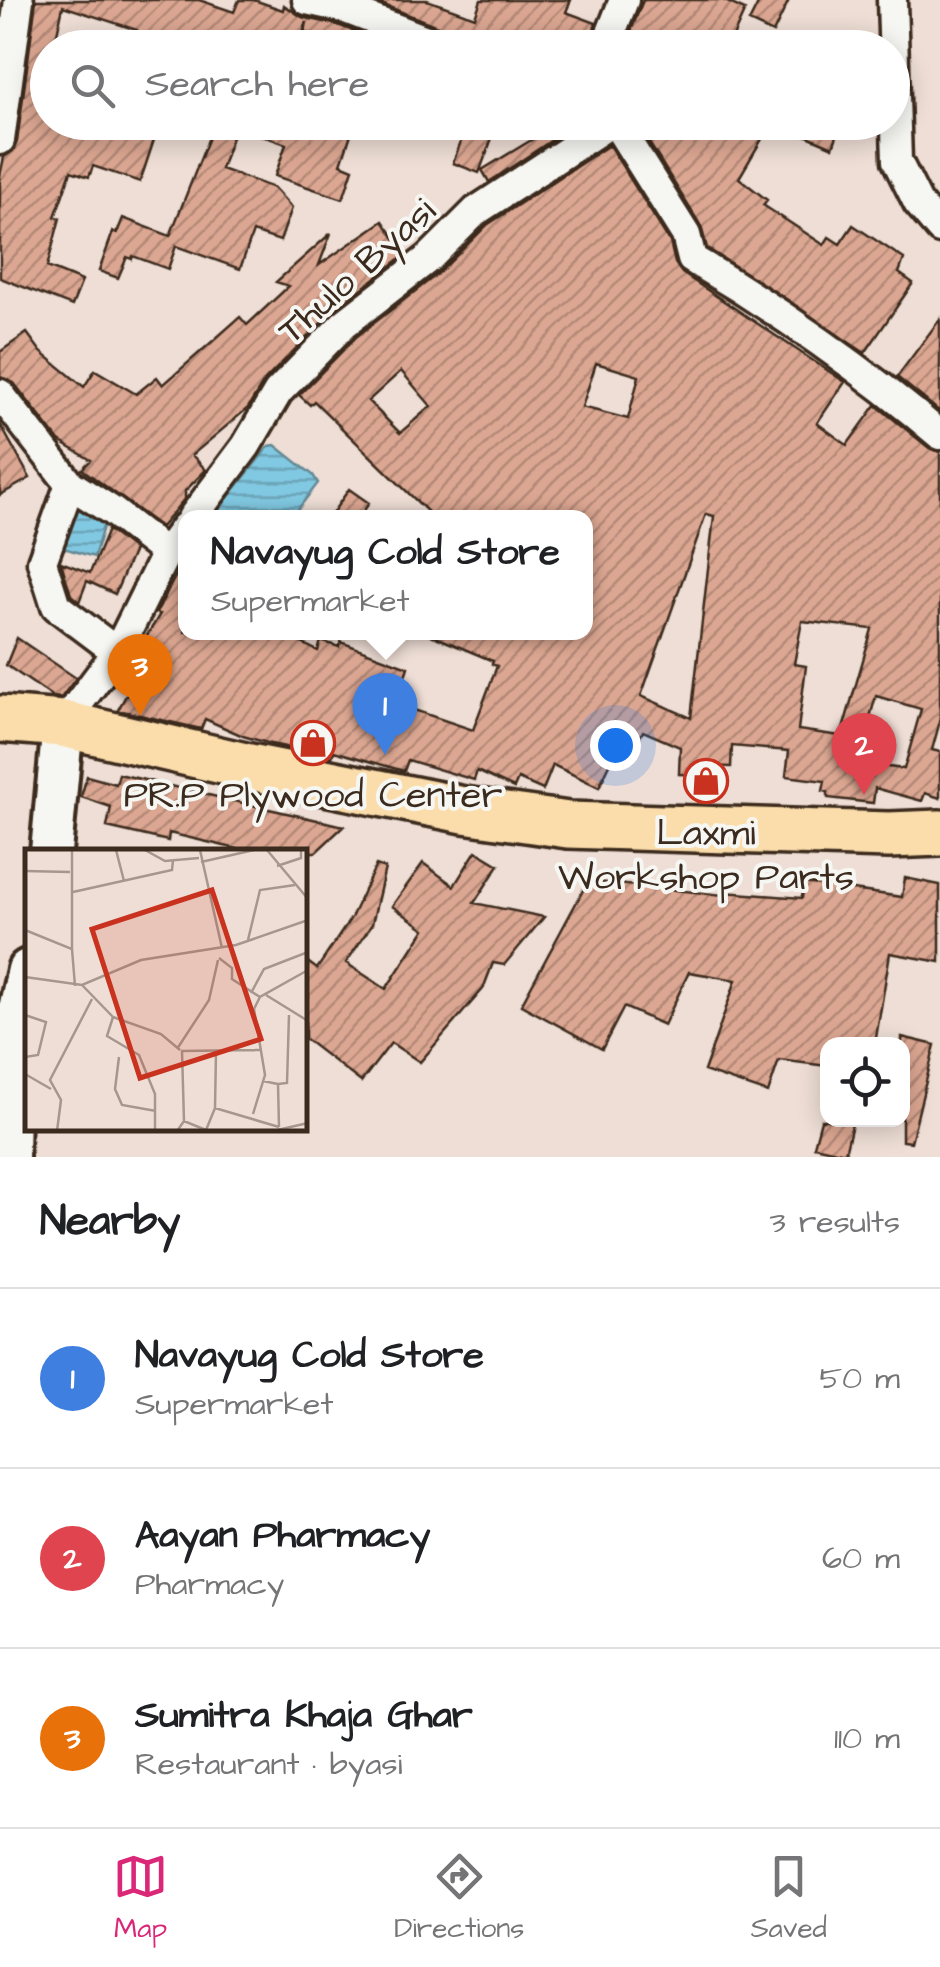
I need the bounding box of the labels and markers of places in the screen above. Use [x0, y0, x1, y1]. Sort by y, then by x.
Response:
pin: 3 [108, 634, 172, 716]
pin: 1 [352, 672, 418, 755]
pin: 2 [832, 712, 896, 795]
shop icon: PR.P Plywood Center [290, 720, 336, 766]
shop icon: Laxmi Workshop Parts [683, 758, 729, 804]
place label: PR.P Plywood Center [124, 770, 502, 823]
place label: Laxmi Workshop Parts [558, 808, 854, 904]

